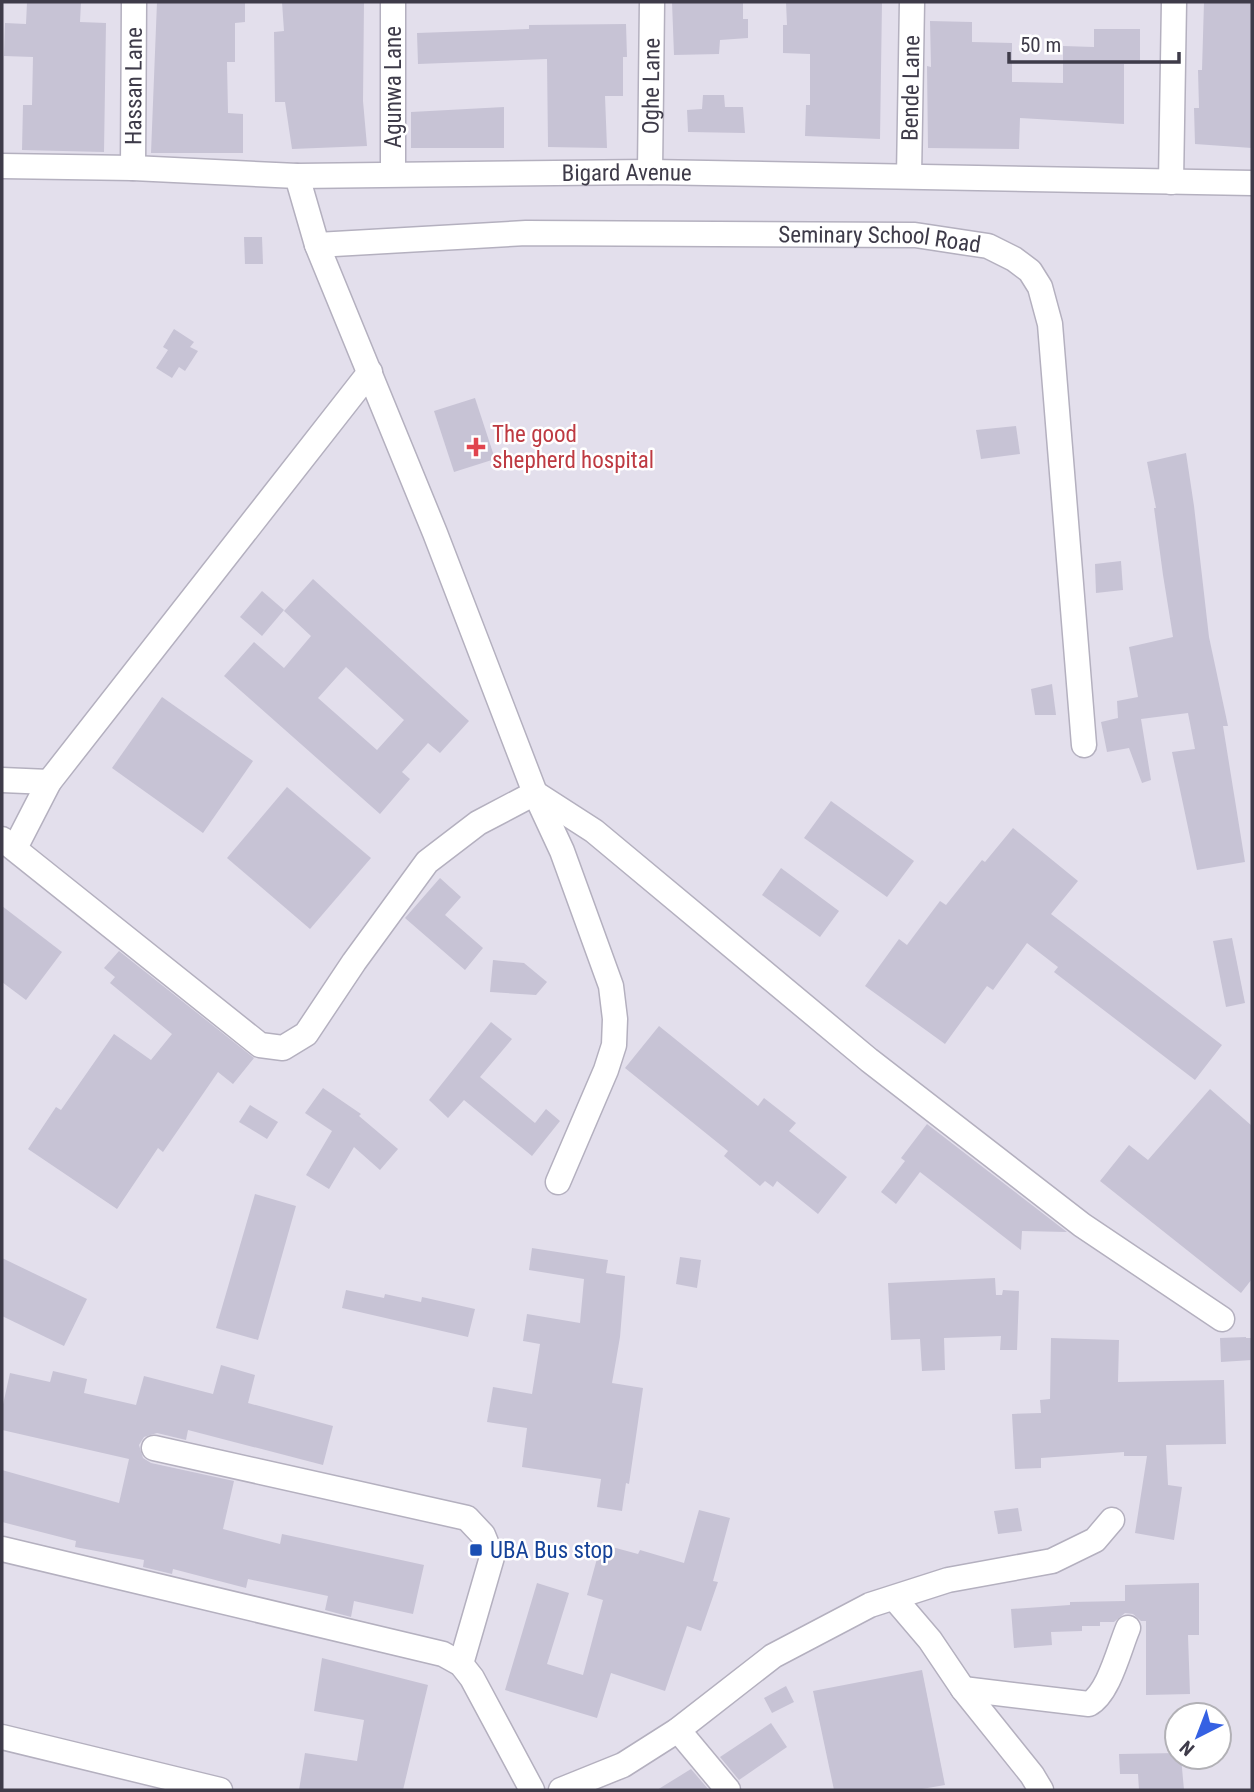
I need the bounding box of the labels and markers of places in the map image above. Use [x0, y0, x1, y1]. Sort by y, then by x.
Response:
place label: The good shepherd hospital [492, 421, 654, 474]
marker: The good shepherd hospital [466, 437, 486, 457]
place label: UBA Bus stop [490, 1537, 613, 1564]
marker: UBA Bus stop [468, 1542, 484, 1558]

